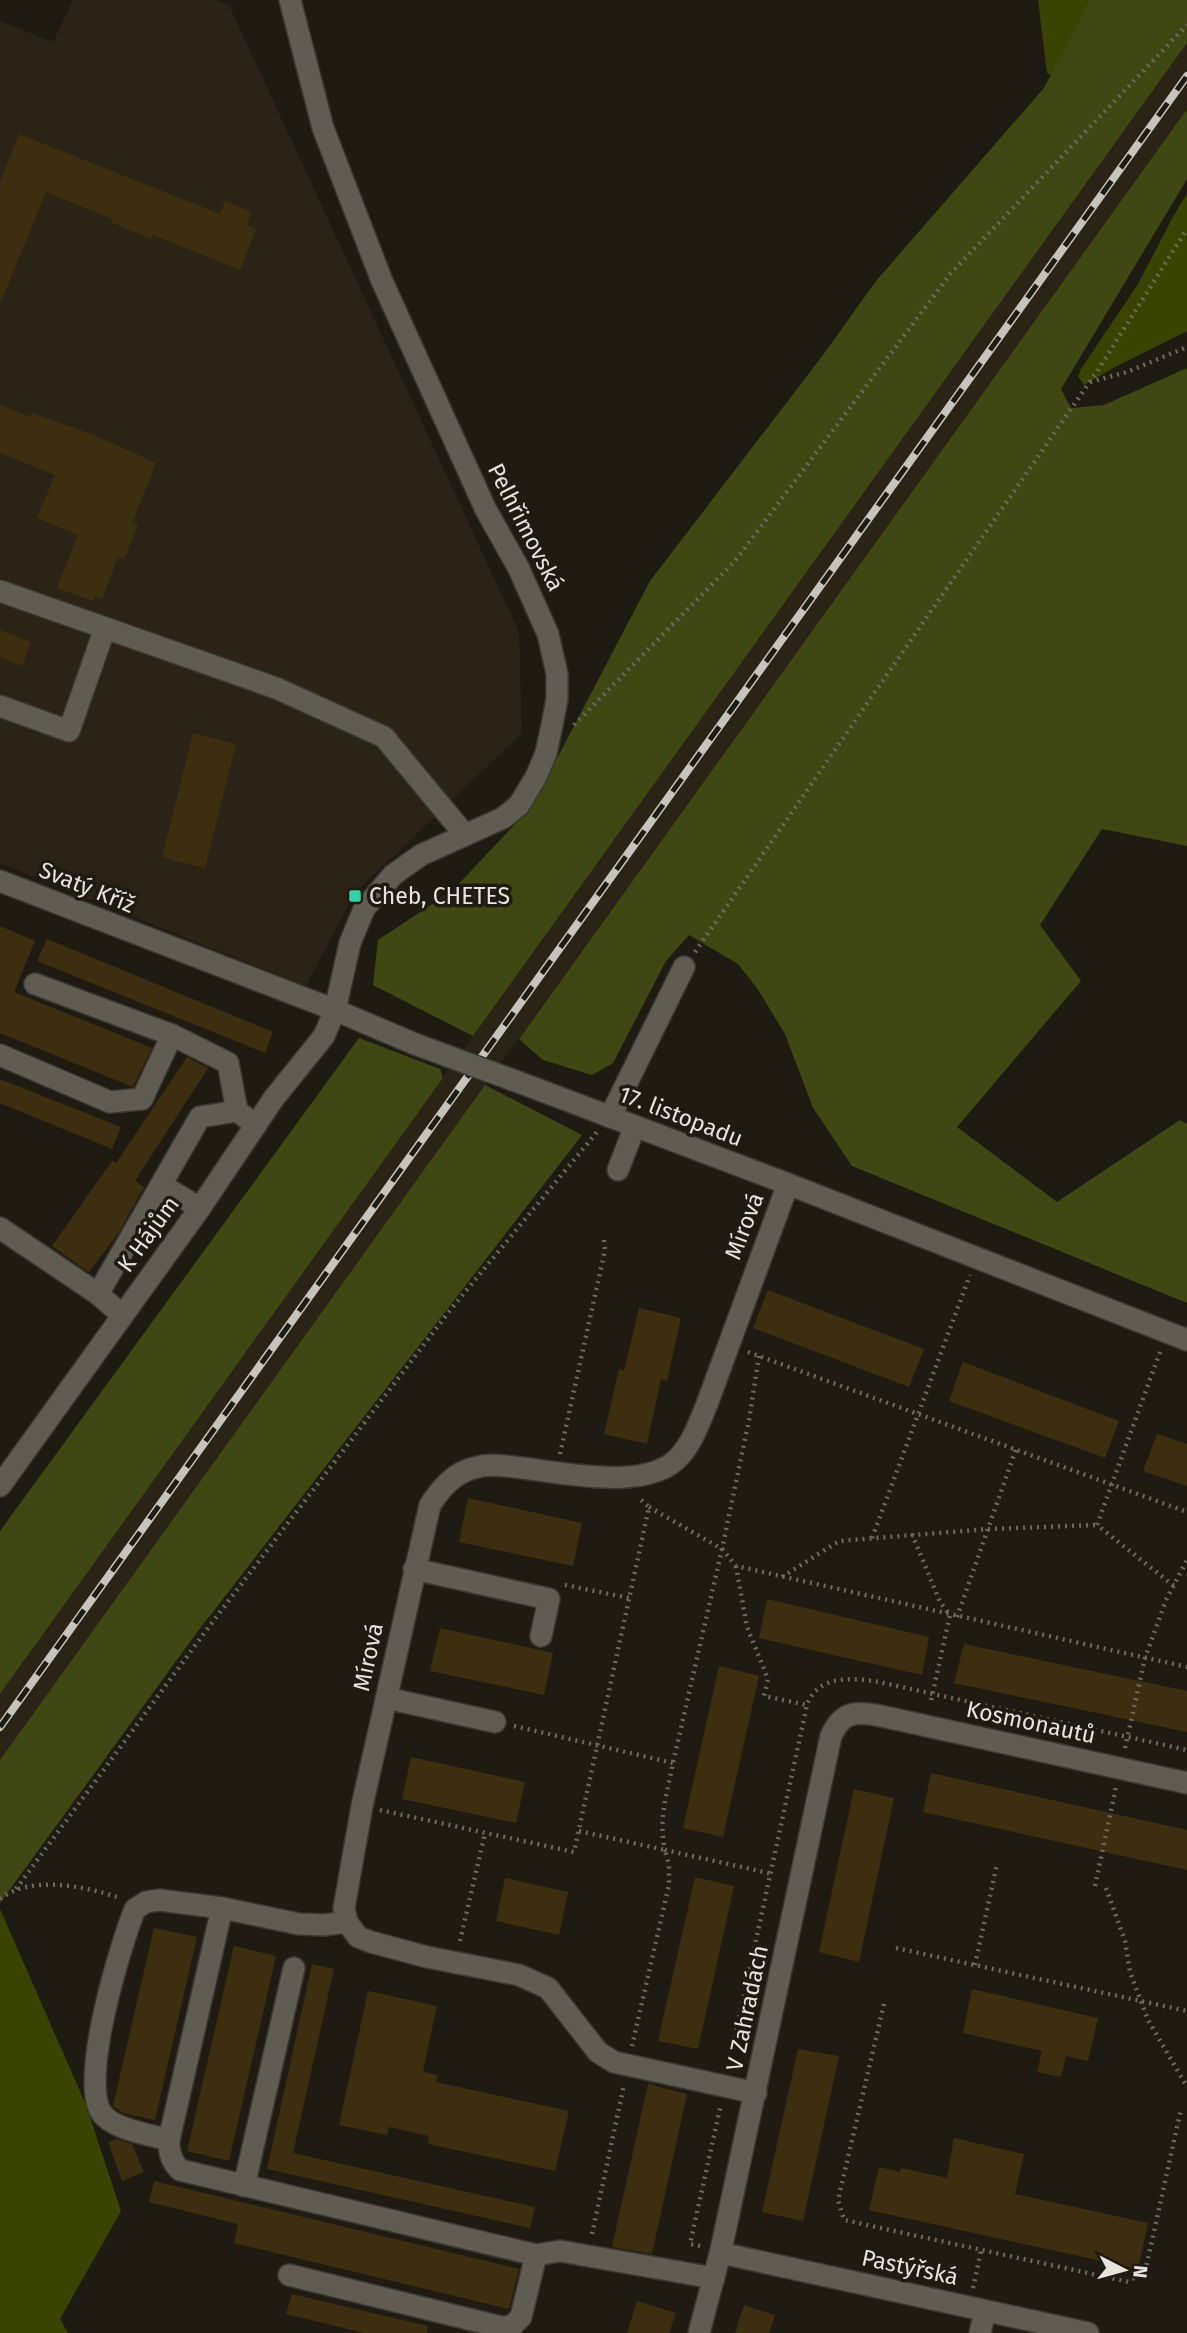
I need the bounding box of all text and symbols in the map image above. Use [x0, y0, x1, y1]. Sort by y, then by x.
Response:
street label: Pelhřimovská [482, 458, 570, 596]
street label: Svatý Kříž [35, 855, 139, 919]
place label: Cheb, CHETES [369, 882, 510, 910]
marker: Cheb, CHETES [347, 888, 363, 904]
street label: 17. listopadu [615, 1080, 747, 1152]
street label: Mírová [718, 1189, 770, 1263]
street label: K Hájům [111, 1191, 185, 1277]
street label: Mírová [347, 1620, 389, 1694]
street label: Kosmonautů [964, 1695, 1098, 1749]
street label: V Zahradách [720, 1943, 774, 2073]
north arrow [1089, 2235, 1159, 2305]
street label: Pastýřská [859, 2243, 961, 2291]
text: N [1128, 2264, 1153, 2279]

